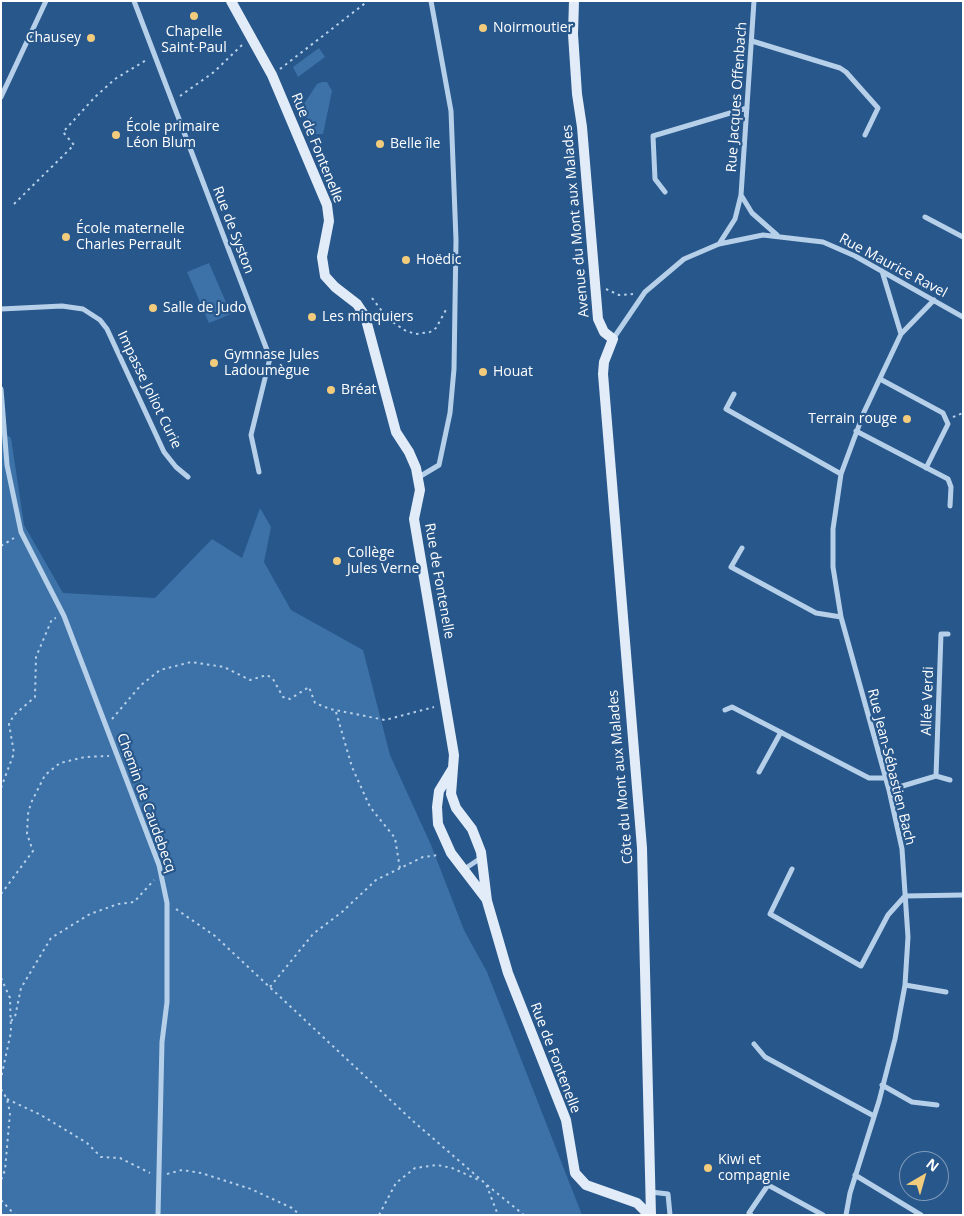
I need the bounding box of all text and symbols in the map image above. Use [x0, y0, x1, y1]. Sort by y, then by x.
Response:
marker: Chapelle Saint-Paul [188, 10, 200, 22]
place label: Noirmoutier [493, 20, 573, 36]
street label: Rue Jacques Offenbach [723, 21, 751, 173]
marker: Noirmoutier [477, 22, 489, 34]
place label: Chapelle Saint-Paul [161, 24, 227, 56]
place label: Chausey [26, 30, 81, 46]
marker: Chausey [85, 32, 97, 44]
street label: Rue de Fontenelle [287, 90, 347, 206]
place label: École primaire Léon Blum [126, 119, 220, 152]
street label: Avenue du Mont aux Malades [559, 124, 593, 318]
marker: École primaire Léon Blum [110, 129, 122, 141]
place label: Belle île [390, 136, 440, 152]
marker: Belle île [374, 138, 386, 150]
street label: Rue de Syston [209, 184, 257, 276]
place label: École maternelle Charles Perrault [76, 221, 185, 253]
street label: Rue Maurice Ravel [836, 230, 950, 302]
marker: École maternelle Charles Perrault [60, 231, 72, 243]
place label: Hoëdic [416, 252, 461, 268]
marker: Hoëdic [400, 254, 412, 266]
place label: Salle de Judo [163, 300, 246, 316]
marker: Salle de Judo [147, 302, 159, 314]
place label: Les minquiers [322, 309, 413, 325]
marker: Les minquiers [306, 311, 318, 323]
street label: Impasse Joliot Curie [113, 328, 185, 452]
place label: Gymnase Jules Ladoumègue [224, 347, 319, 380]
marker: Gymnase Jules Ladoumègue [208, 357, 220, 369]
place label: Houat [493, 364, 533, 380]
marker: Houat [477, 366, 489, 378]
place label: Bréat [341, 382, 376, 398]
marker: Bréat [325, 384, 337, 396]
place label: Terrain rouge [808, 411, 897, 427]
marker: Terrain rouge [901, 413, 913, 425]
street label: Rue de Fontenelle [421, 522, 457, 640]
place label: Collège Jules Verne [347, 545, 419, 578]
marker: Collège Jules Verne [331, 555, 343, 567]
street label: Allée Verdi [918, 666, 938, 736]
street label: Rue Jean-Sébastien Bach [863, 687, 919, 847]
street label: Côte du Mont aux Malades [605, 689, 637, 865]
street label: Chemin de Caudebecq [113, 731, 179, 875]
street label: Rue de Fontenelle [526, 1000, 584, 1116]
north arrow [899, 1151, 949, 1201]
place label: Kiwi et compagnie [718, 1152, 790, 1184]
text: N [923, 1154, 943, 1176]
marker: Kiwi et compagnie [702, 1162, 714, 1174]

